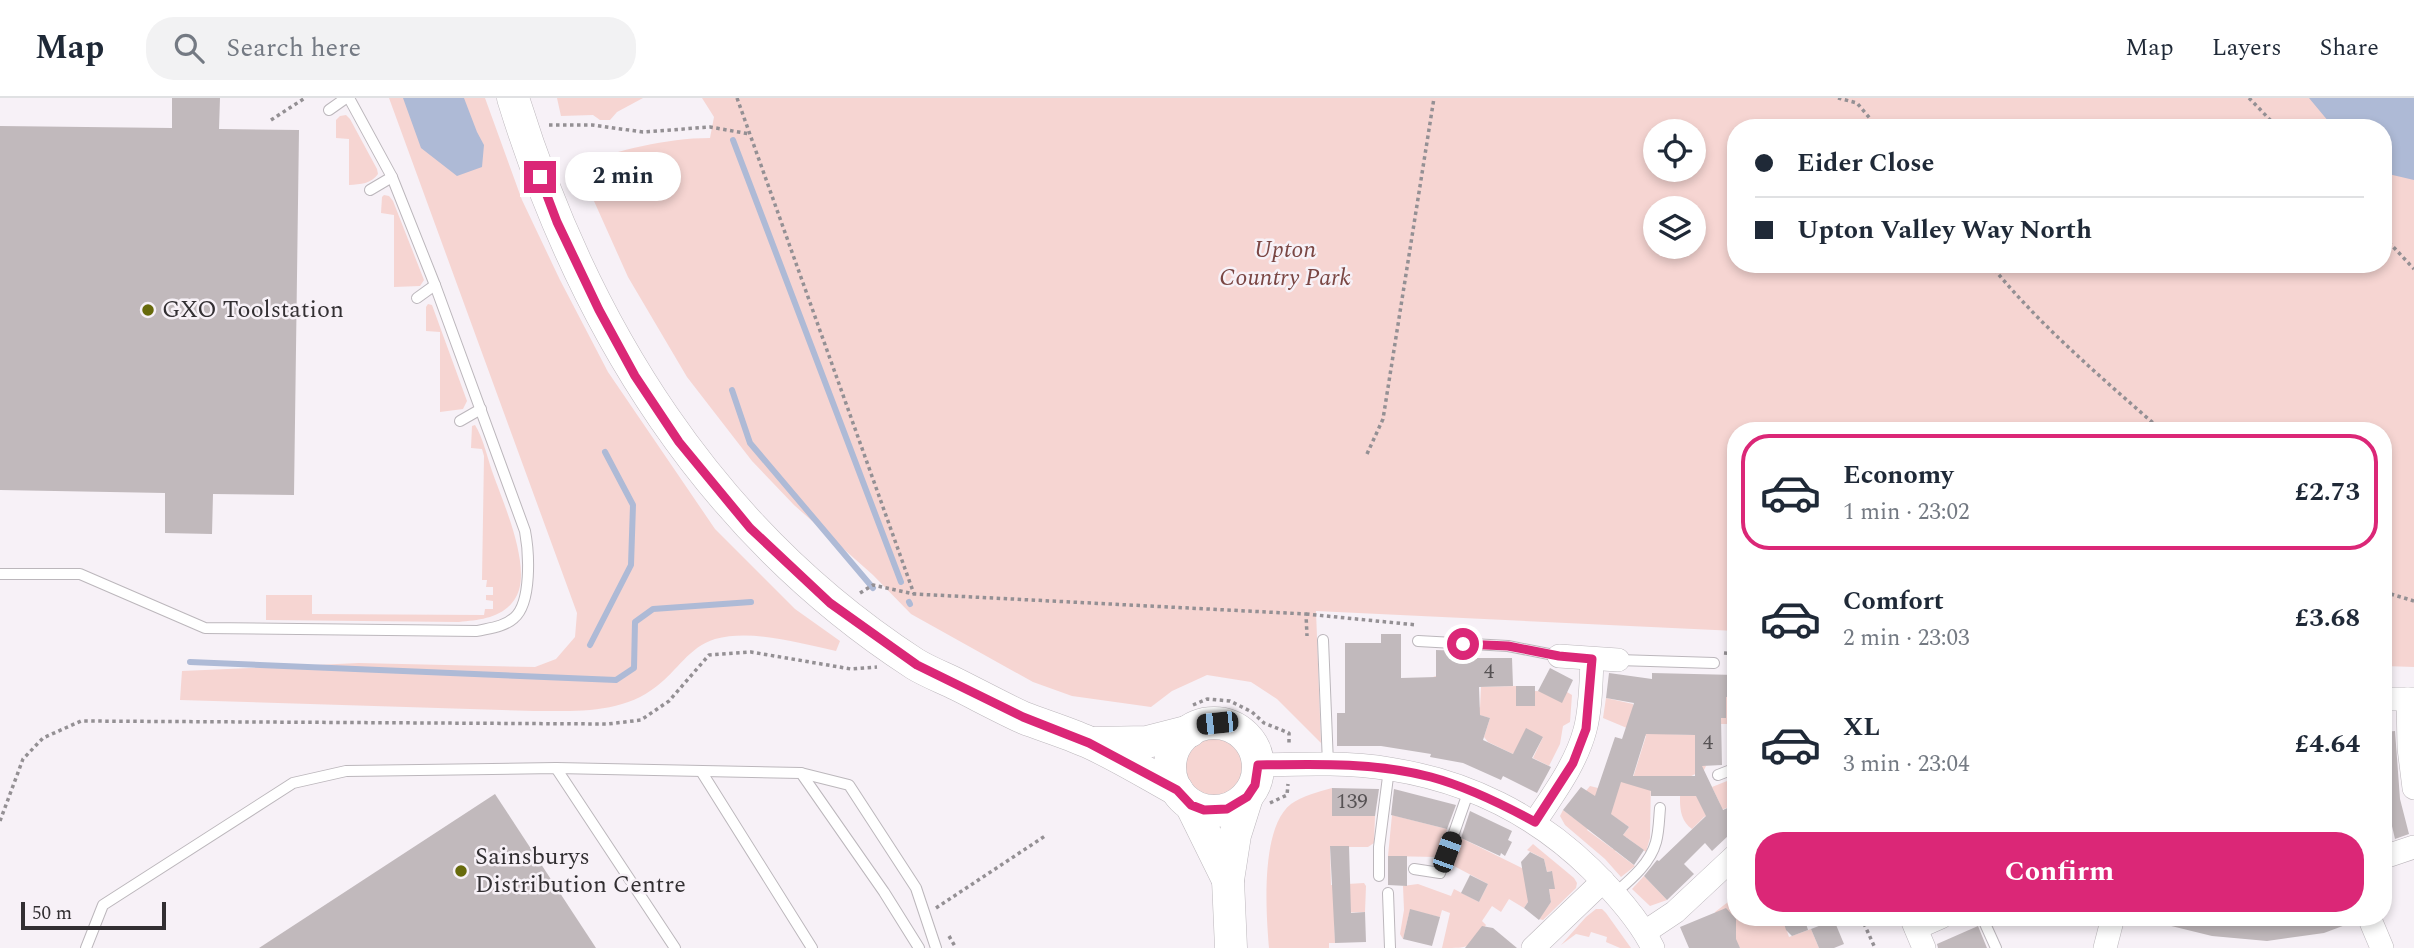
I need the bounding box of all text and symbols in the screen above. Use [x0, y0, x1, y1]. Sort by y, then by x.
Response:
search box [146, 17, 636, 80]
text: Map [35, 23, 104, 73]
text: Search here [226, 28, 361, 68]
icon: search [170, 29, 208, 67]
text: Map [2125, 30, 2174, 66]
text: Layers [2212, 30, 2282, 66]
text: Share [2320, 30, 2379, 66]
map controls [1643, 119, 1706, 259]
button: locate [1643, 119, 1706, 182]
text: Eider Close [1797, 143, 1934, 183]
callout: 2 min [564, 153, 680, 202]
text: 2 min [592, 159, 654, 194]
route end [524, 161, 556, 193]
button: layers [1643, 196, 1706, 259]
text: Upton Valley Way North [1797, 210, 2092, 250]
park label: Upton Country Park [1219, 232, 1351, 296]
place label: GXO Toolstation [162, 292, 344, 328]
marker: GXO Toolstation [140, 302, 156, 318]
text: Economy [1843, 455, 1953, 495]
icon: car [1759, 461, 1822, 524]
text: £2.73 [2295, 472, 2360, 512]
text: 1 min · 23:02 [1843, 495, 1970, 530]
text: Comfort [1843, 581, 1944, 621]
icon: car [1759, 587, 1822, 650]
text: £3.68 [2295, 598, 2360, 638]
text: 2 min · 23:03 [1843, 621, 1970, 656]
route start [1447, 628, 1479, 660]
house number: 4 [1484, 656, 1495, 688]
text: XL [1843, 707, 1880, 747]
car [1196, 710, 1239, 736]
icon: car [1759, 713, 1822, 776]
text: £4.64 [2295, 724, 2360, 764]
house number: 4 [1703, 727, 1714, 759]
text: 3 min · 23:04 [1843, 747, 1970, 782]
house number: 139 [1336, 786, 1368, 818]
car [1430, 829, 1465, 875]
button: Confirm [1755, 832, 2364, 912]
place label: Sainsburys Distribution Centre [475, 839, 686, 903]
marker: Sainsburys Distribution Centre [453, 863, 469, 879]
scale bar [21, 899, 166, 931]
text: 50 m [32, 899, 72, 928]

